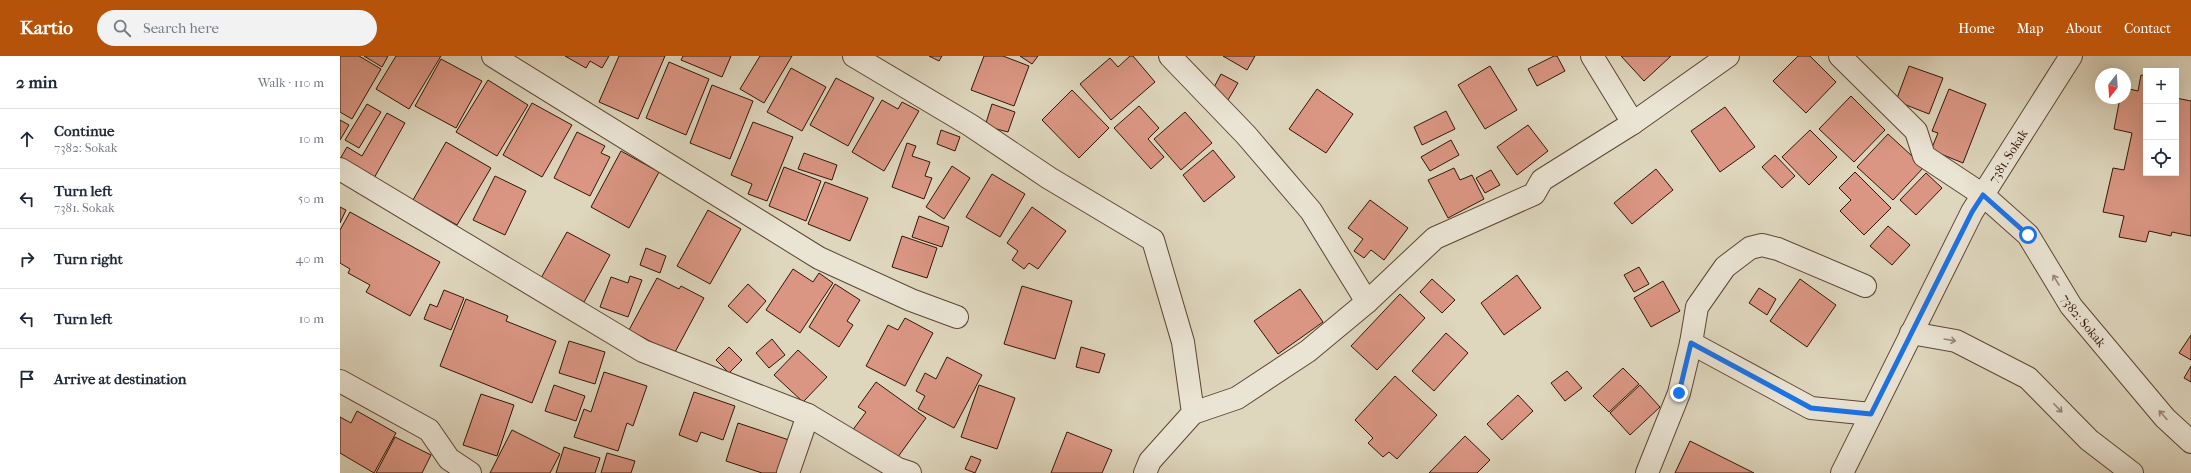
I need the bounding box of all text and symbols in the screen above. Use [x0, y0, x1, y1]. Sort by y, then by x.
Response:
search box [97, 10, 377, 46]
text: Kartio [20, 17, 73, 39]
icon: search [111, 17, 133, 39]
text: Search here [143, 19, 219, 37]
text: Home [1958, 20, 1995, 37]
text: Map [2017, 20, 2044, 37]
text: About [2066, 20, 2102, 37]
text: Contact [2124, 20, 2171, 37]
north arrow [2095, 68, 2131, 104]
map controls [2143, 68, 2179, 176]
button: + [2143, 68, 2179, 104]
text: 2 min [16, 72, 57, 92]
text: Walk · 110 m [258, 75, 324, 90]
button: − [2143, 104, 2179, 140]
text: Continue [54, 122, 114, 140]
street label: 7381. Sokak [1985, 126, 2031, 186]
icon: ahead [16, 128, 38, 150]
text: 10 m [299, 131, 324, 146]
text: 7382: Sokak [54, 140, 117, 155]
button: locate [2143, 140, 2179, 176]
text: Turn left [54, 182, 112, 200]
icon: left [16, 188, 38, 210]
text: 50 m [298, 191, 324, 206]
text: 7381. Sokak [54, 200, 115, 215]
route start [2019, 226, 2037, 244]
icon: right [16, 248, 38, 270]
text: Turn right [54, 250, 123, 268]
text: 40 m [296, 251, 324, 266]
one-way arrow [2052, 275, 2060, 286]
street label: 7382: Sokak [2058, 292, 2109, 350]
icon: left [16, 308, 38, 330]
text: Turn left [54, 310, 112, 328]
text: 10 m [299, 311, 324, 326]
one-way arrow [1943, 336, 1956, 344]
icon: arrive [16, 368, 38, 390]
text: Arrive at destination [54, 370, 186, 388]
route end [1670, 384, 1688, 402]
one-way arrow [2053, 403, 2063, 413]
one-way arrow [2158, 410, 2167, 420]

